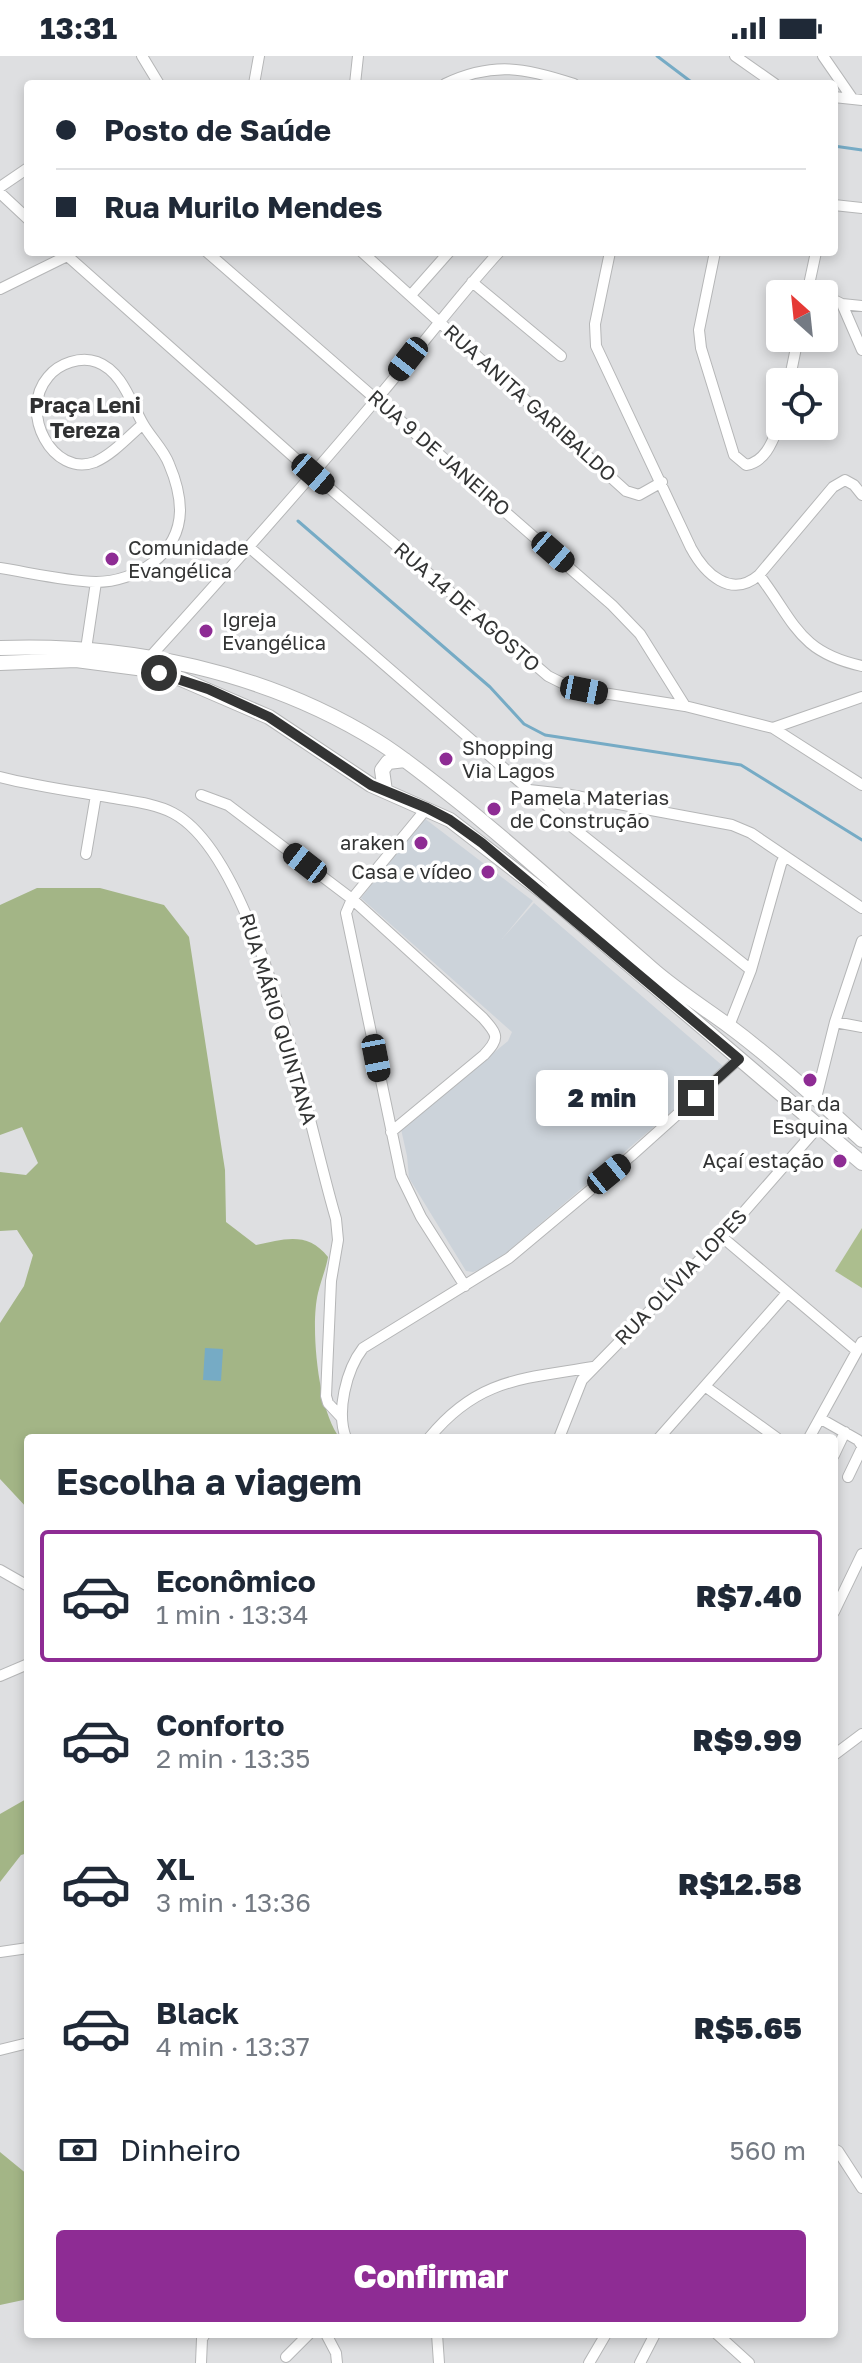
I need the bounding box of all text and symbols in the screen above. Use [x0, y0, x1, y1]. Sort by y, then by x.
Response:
text: 13:31 [40, 10, 117, 46]
text: Posto de Saúde [104, 112, 331, 148]
text: Rua Murilo Mendes [104, 189, 383, 225]
north arrow [766, 280, 838, 352]
map controls [766, 280, 838, 440]
street label: RUA ANITA GARIBALDO [440, 319, 622, 486]
car [384, 333, 432, 385]
button: locate [766, 368, 838, 440]
street label: RUA 9 DE JANEIRO [364, 384, 515, 520]
district label: Praça Leni Tereza [29, 391, 141, 443]
car [287, 449, 339, 499]
car [527, 527, 579, 577]
place label: Comunidade Evangélica [128, 535, 249, 582]
street label: RUA 14 DE AGOSTO [390, 536, 545, 676]
marker: Comunidade Evangélica [103, 550, 121, 568]
place label: Igreja Evangélica [222, 607, 326, 654]
marker: Igreja Evangélica [197, 622, 215, 640]
route start [141, 655, 177, 691]
car [558, 674, 610, 706]
place label: Shopping Via Lagos [462, 735, 555, 782]
marker: Shopping Via Lagos [437, 750, 455, 768]
place label: Pamela Materias de Construção [510, 785, 669, 832]
marker: Pamela Materias de Construção [485, 800, 503, 818]
place label: araken [340, 830, 405, 854]
marker: araken [412, 834, 430, 852]
car [279, 839, 331, 887]
place label: Casa e vídeo [351, 859, 472, 883]
marker: Casa e vídeo [479, 863, 497, 881]
street label: RUA MÁRIO QUINTANA [235, 910, 323, 1127]
car [360, 1032, 392, 1084]
callout: 2 min [536, 1070, 668, 1126]
marker: Bar da Esquina [801, 1071, 819, 1089]
route end [678, 1080, 714, 1116]
text: 2 min [568, 1082, 636, 1113]
place label: Bar da Esquina [772, 1091, 848, 1138]
place label: Açaí estação [703, 1148, 824, 1172]
car [583, 1150, 635, 1198]
marker: Açaí estação [831, 1152, 849, 1170]
street label: RUA OLÍVIA LOPES [609, 1203, 751, 1349]
text: Escolha a viagem [56, 1460, 362, 1503]
icon: car [60, 1560, 132, 1632]
text: Econômico [156, 1563, 316, 1599]
text: R$7.40 [696, 1578, 802, 1614]
text: 1 min · 13:34 [156, 1599, 309, 1630]
icon: car [60, 1704, 132, 1776]
text: Conforto [156, 1707, 285, 1743]
text: R$9.99 [693, 1722, 802, 1758]
text: 2 min · 13:35 [156, 1743, 310, 1774]
icon: car [60, 1848, 132, 1920]
text: XL [156, 1851, 195, 1887]
text: R$12.58 [678, 1866, 802, 1902]
text: 3 min · 13:36 [156, 1887, 311, 1918]
icon: car [60, 1992, 132, 2064]
text: Black [156, 1995, 239, 2031]
text: R$5.65 [694, 2010, 802, 2046]
text: 4 min · 13:37 [156, 2031, 310, 2062]
icon: cash [56, 2128, 100, 2172]
text: Dinheiro [120, 2132, 241, 2168]
text: 560 m [730, 2135, 806, 2166]
button: Confirmar [56, 2230, 806, 2322]

